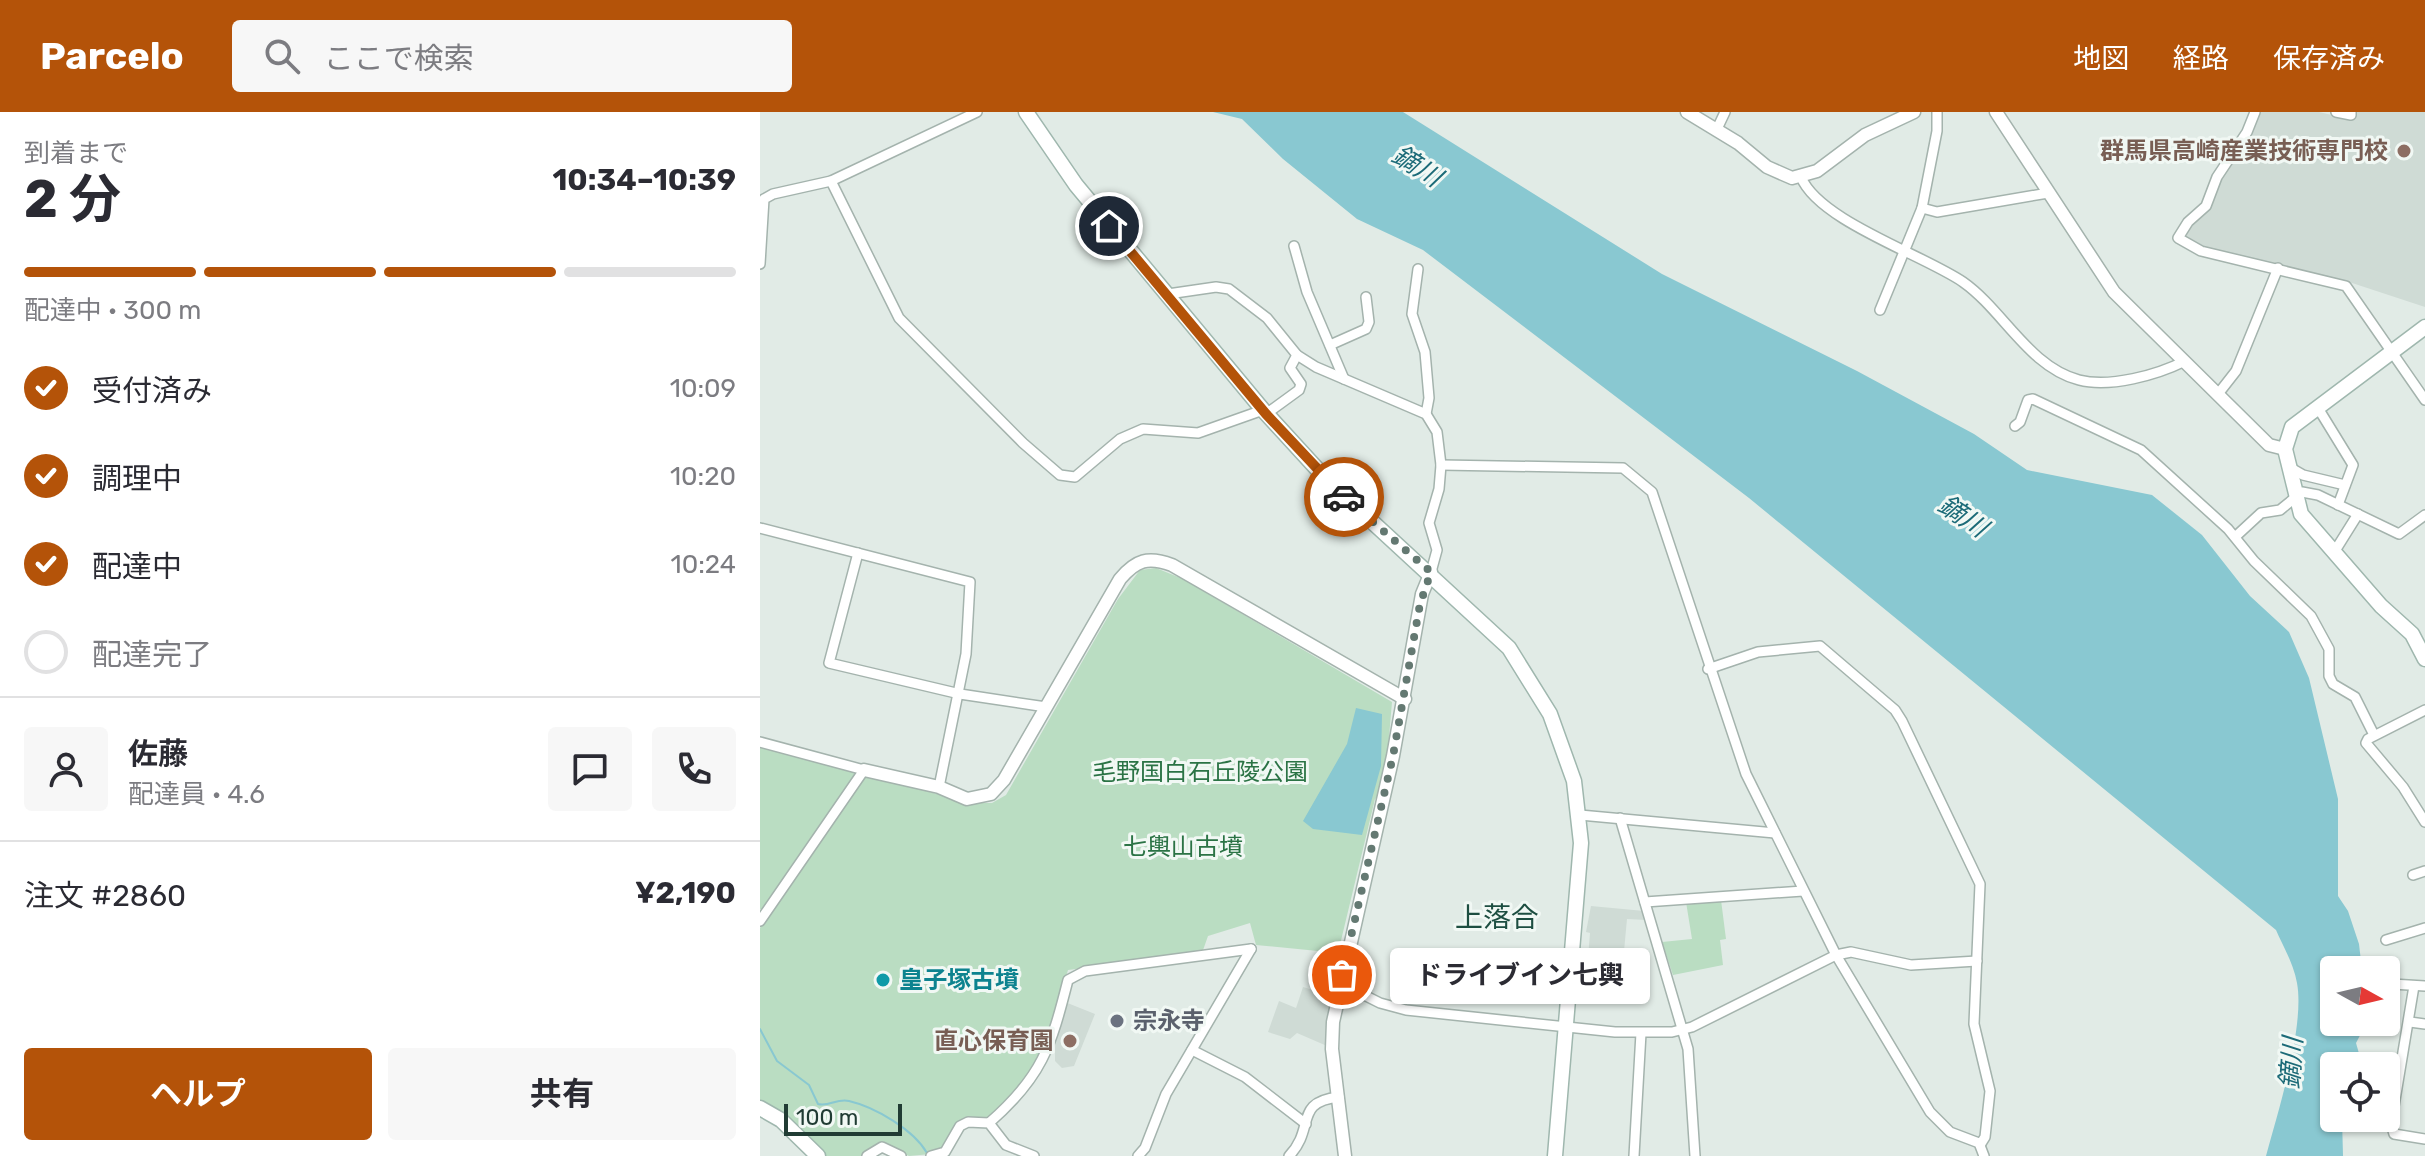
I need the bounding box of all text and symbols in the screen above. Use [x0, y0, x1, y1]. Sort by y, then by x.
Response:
search box [232, 20, 792, 92]
text: Parcelo [40, 33, 184, 79]
icon: search [260, 34, 304, 78]
text: ここで検索 [324, 41, 474, 77]
text: 地図 [2073, 42, 2129, 75]
text: 経路 [2173, 42, 2229, 75]
text: 保存済み [2273, 42, 2385, 75]
place label: 群馬県高崎産業技術専門校 [2100, 137, 2388, 165]
text: 到着まで [24, 138, 128, 169]
water label: 鏑川 [1386, 139, 1450, 195]
marker: 群馬県高崎産業技術専門校 [2395, 142, 2413, 160]
text: 10:34–10:39 [552, 162, 736, 198]
text: 2 分 [24, 168, 121, 230]
pin [1075, 192, 1143, 260]
icon: home [1087, 204, 1131, 248]
text: 配達中 · 300 m [24, 295, 201, 326]
icon: check [24, 366, 68, 410]
text: 受付済み [92, 373, 212, 409]
text: 10:09 [670, 373, 736, 404]
icon: check [24, 454, 68, 498]
courier [1304, 457, 1384, 537]
text: 調理中 [92, 461, 182, 497]
text: 10:20 [670, 461, 736, 492]
icon: car [1322, 475, 1366, 519]
water label: 鏑川 [1932, 489, 1995, 545]
icon: check [24, 542, 68, 586]
text: 配達中 [92, 549, 182, 585]
text: 10:24 [671, 549, 736, 580]
text: 配達完了 [92, 637, 212, 673]
button: person [24, 727, 108, 811]
button: chat [548, 727, 632, 811]
button: phone [652, 727, 736, 811]
text: 佐藤 [128, 736, 188, 772]
park label: 毛野国白石丘陵公園 [1092, 758, 1308, 786]
text: 配達員 · 4.6 [128, 779, 265, 810]
park label: 七輿山古墳 [1123, 833, 1243, 861]
text: ¥2,190 [635, 875, 736, 911]
text: 注文 #2860 [24, 878, 186, 914]
district label: 上落合 [1455, 901, 1539, 934]
pin [1308, 941, 1376, 1009]
callout: ドライブイン七輿 [1390, 947, 1650, 1003]
icon: bag [1320, 953, 1364, 997]
north arrow [2320, 956, 2400, 1036]
map controls [2320, 956, 2400, 1132]
text: ドライブイン七輿 [1416, 960, 1624, 991]
place label: 皇子塚古墳 [899, 966, 1019, 994]
marker: 皇子塚古墳 [874, 971, 892, 989]
place label: 宗永寺 [1133, 1007, 1205, 1035]
marker: 宗永寺 [1108, 1012, 1126, 1030]
place label: 直心保育園 [934, 1027, 1054, 1055]
marker: 直心保育園 [1061, 1032, 1079, 1050]
water label: 鏑川 [2274, 1033, 2309, 1090]
button: ヘルプ [24, 1048, 372, 1140]
button: 共有 [388, 1048, 736, 1140]
button: locate [2320, 1052, 2400, 1132]
scale bar [784, 1100, 902, 1136]
text: 100 m [796, 1104, 858, 1131]

